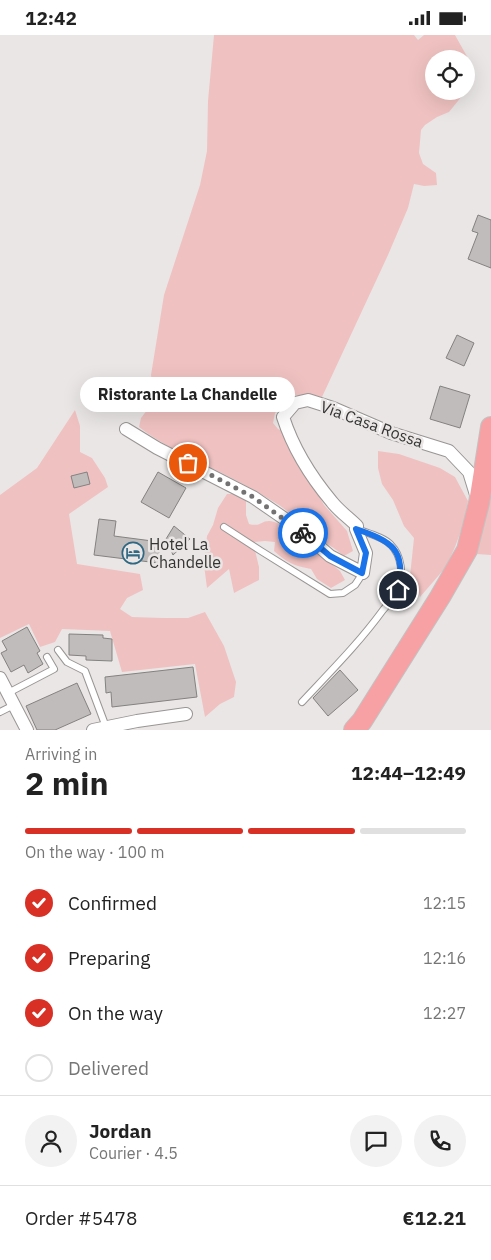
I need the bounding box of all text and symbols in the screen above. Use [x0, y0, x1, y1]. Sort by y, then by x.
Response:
text: 12:42 [25, 6, 77, 30]
map controls [425, 50, 475, 100]
button: locate [425, 50, 475, 100]
callout: Ristorante La Chandelle [80, 378, 296, 413]
text: Ristorante La Chandelle [98, 384, 277, 404]
street label: Via Casa Rossa [318, 396, 426, 452]
pin [167, 442, 209, 484]
icon: bag [174, 449, 202, 477]
courier [278, 508, 328, 558]
icon: bike [289, 519, 317, 547]
place label: Hotel La Chandelle [149, 534, 221, 572]
hotel icon: Hotel La Chandelle [121, 541, 145, 565]
pin [377, 569, 419, 611]
icon: home [384, 576, 412, 604]
text: Arriving in [25, 744, 97, 764]
text: 12:44–12:49 [351, 761, 466, 785]
text: 2 min [25, 762, 109, 804]
text: On the way · 100 m [25, 842, 164, 862]
icon: check [25, 889, 53, 917]
text: Confirmed [68, 891, 157, 915]
text: 12:15 [423, 893, 466, 913]
icon: check [25, 944, 53, 972]
text: Preparing [68, 946, 150, 970]
text: 12:16 [423, 948, 466, 968]
icon: check [25, 999, 53, 1027]
text: On the way [68, 1001, 163, 1025]
text: 12:27 [423, 1003, 466, 1023]
text: Delivered [68, 1056, 149, 1080]
button: person [25, 1115, 77, 1167]
button: chat [350, 1115, 402, 1167]
button: phone [414, 1115, 466, 1167]
text: Jordan [89, 1119, 152, 1143]
text: Courier · 4.5 [89, 1143, 178, 1163]
text: Order #5478 [25, 1206, 137, 1230]
text: €12.21 [403, 1206, 466, 1230]

